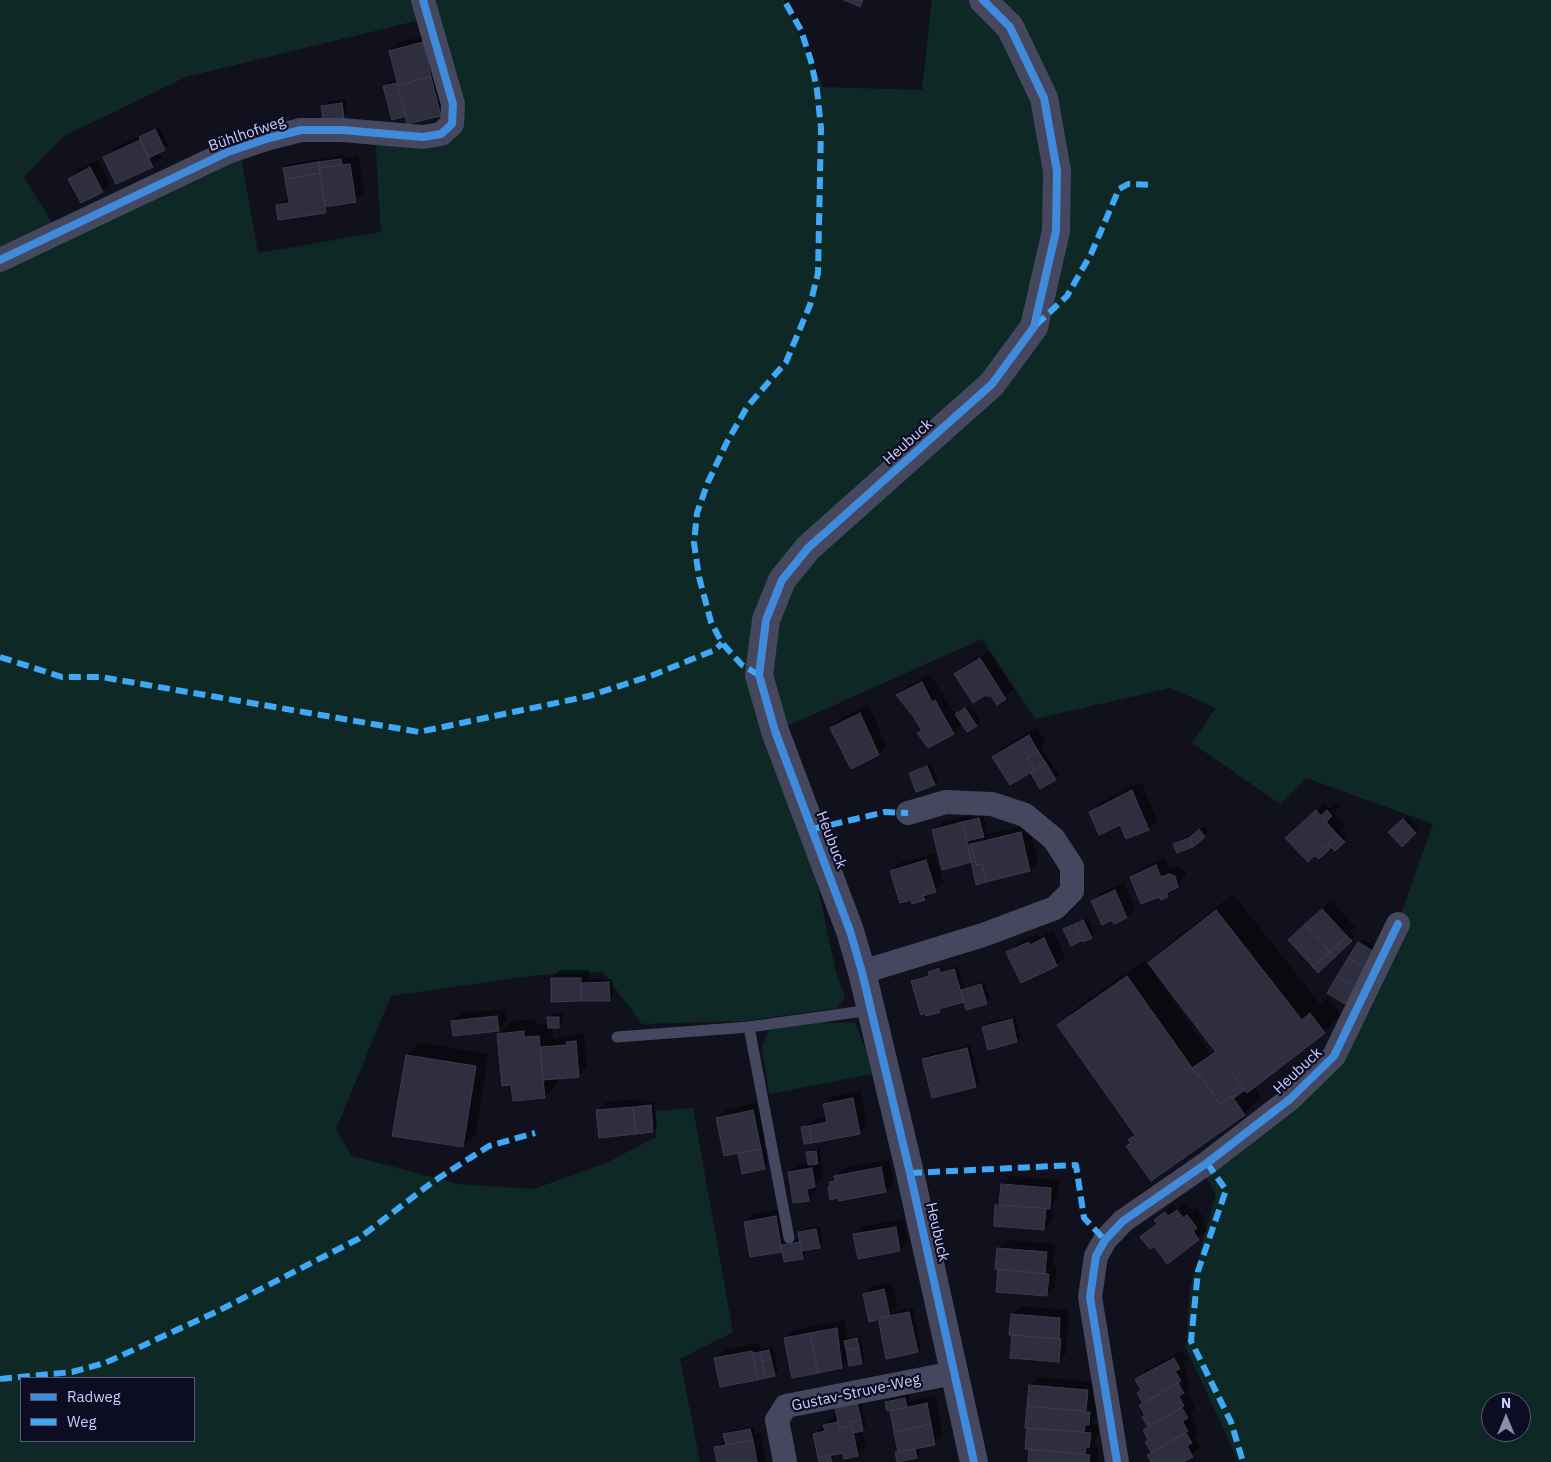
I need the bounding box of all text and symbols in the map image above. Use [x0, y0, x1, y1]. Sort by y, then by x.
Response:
street label: Bühlhofweg [206, 112, 288, 156]
street label: Heubuck [880, 415, 936, 469]
street label: Heubuck [812, 809, 850, 871]
street label: Heubuck [1270, 1044, 1326, 1098]
street label: Heubuck [921, 1201, 953, 1263]
street label: Gustav-Struve-Weg [790, 1371, 922, 1415]
legend [20, 1377, 195, 1442]
text: Radweg [67, 1387, 121, 1406]
north arrow [1481, 1392, 1531, 1442]
text: N [1501, 1394, 1511, 1412]
text: Weg [67, 1412, 96, 1431]

